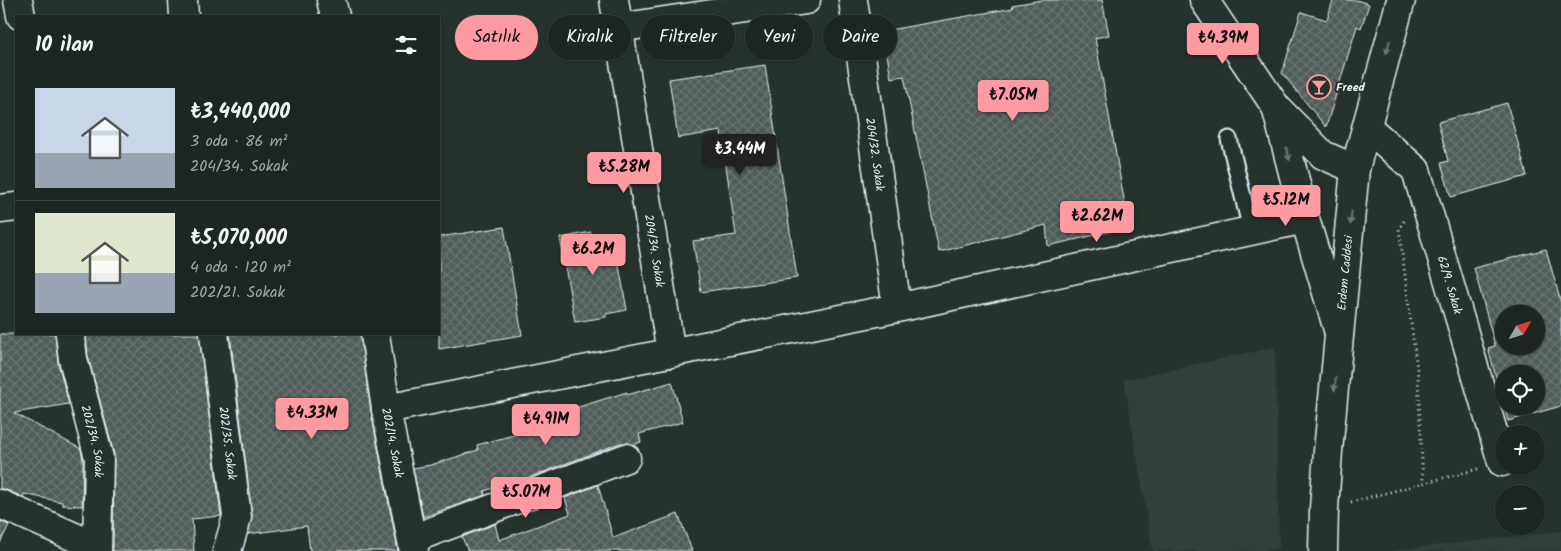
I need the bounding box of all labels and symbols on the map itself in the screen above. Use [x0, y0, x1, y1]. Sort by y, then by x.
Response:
pin: ₺4.39M [1182, 22, 1264, 65]
one-way arrow [1384, 40, 1392, 55]
bar icon: Freed [1306, 74, 1332, 100]
place label: Freed [1336, 78, 1366, 97]
pin: ₺7.05M [972, 80, 1054, 122]
street label: 204/32. Sokak [860, 116, 889, 193]
pin: ₺3.44M [699, 134, 781, 176]
one-way arrow [1285, 146, 1293, 161]
pin: ₺5.28M [583, 152, 665, 194]
pin: ₺5.12M [1245, 184, 1327, 227]
pin: ₺2.62M [1056, 200, 1138, 243]
one-way arrow [1346, 210, 1354, 226]
street label: 204/34. Sokak [639, 213, 669, 289]
pin: ₺6.2M [558, 234, 628, 276]
street label: Erdem Caddesi [1333, 234, 1359, 311]
street label: 62/9. Sokak [1432, 254, 1467, 317]
north arrow [1495, 305, 1545, 355]
one-way arrow [1330, 376, 1338, 392]
pin: ₺4.33M [271, 398, 353, 440]
street label: 202/34. Sokak [75, 403, 108, 478]
pin: ₺4.91M [505, 404, 587, 446]
street label: 202/35. Sokak [213, 405, 241, 481]
street label: 202/14. Sokak [376, 406, 408, 480]
pin: ₺5.07M [485, 476, 567, 519]

